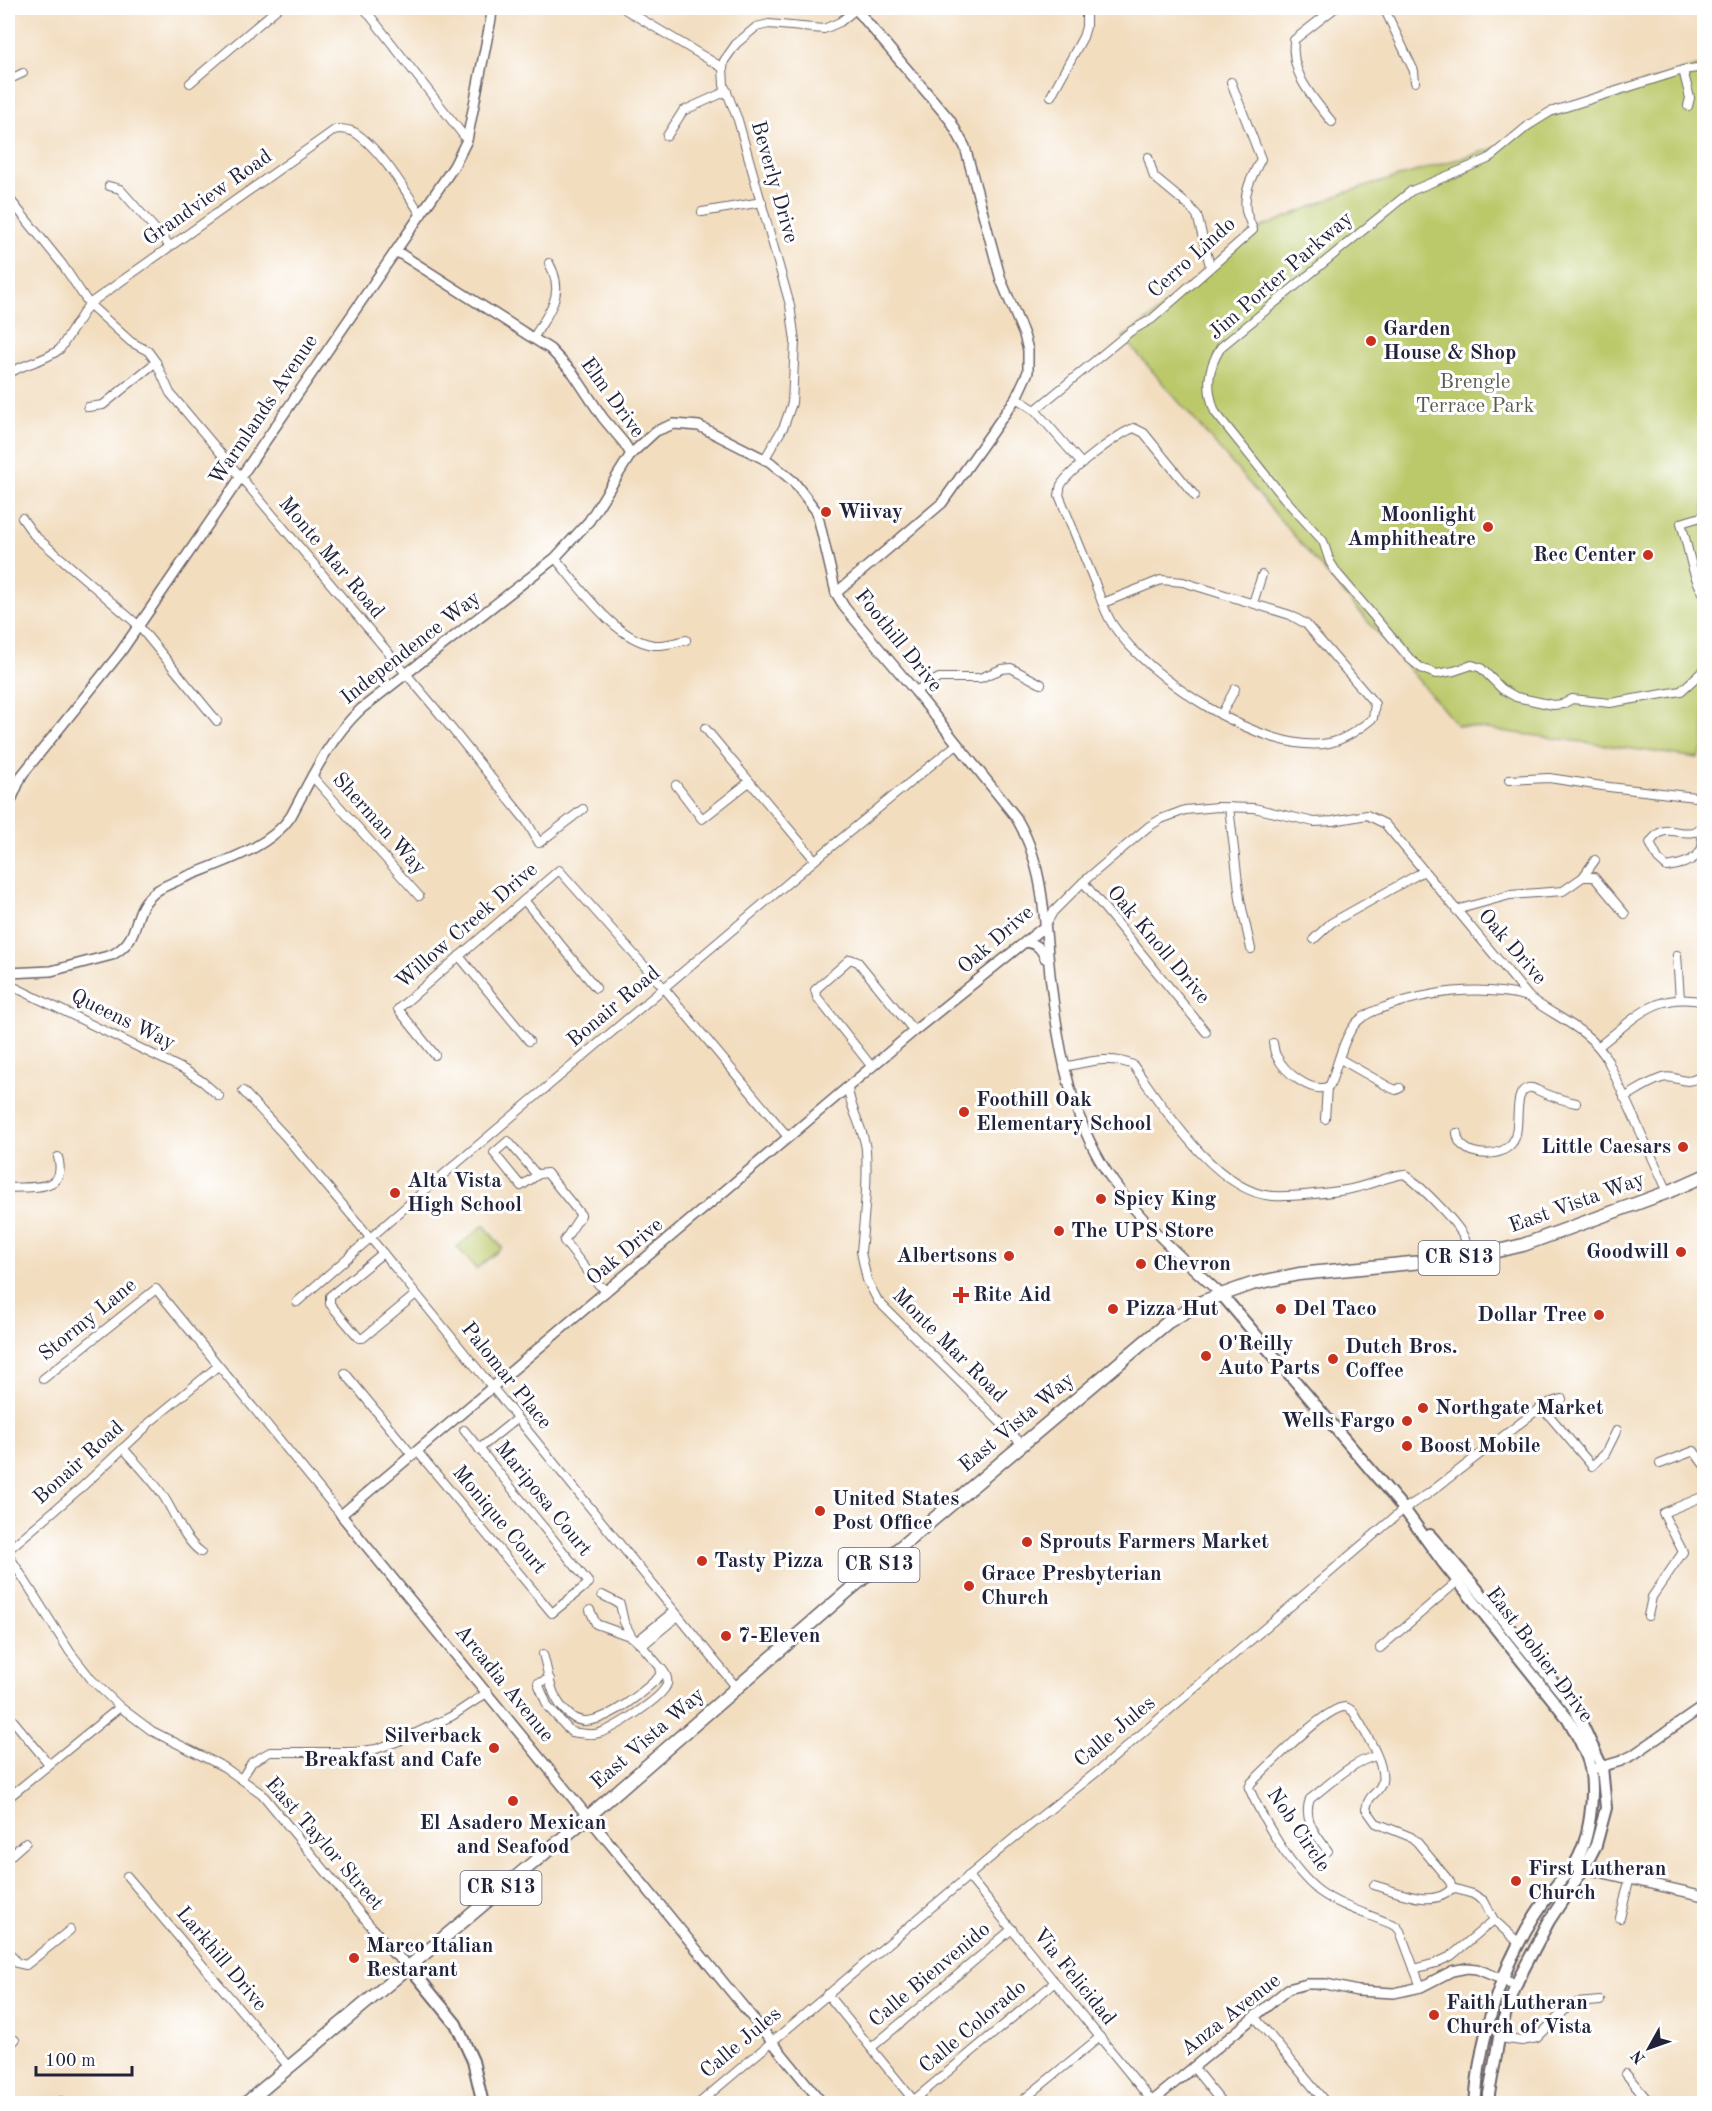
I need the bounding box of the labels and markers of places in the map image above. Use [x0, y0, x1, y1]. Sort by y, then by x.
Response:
place label: Garden House & Shop [1383, 319, 1516, 364]
marker: Garden House & Shop [1364, 334, 1378, 348]
place label: Wiivay [838, 502, 903, 523]
marker: Wiivay [819, 505, 833, 519]
place label: Moonlight Amphitheatre [1347, 505, 1476, 550]
marker: Moonlight Amphitheatre [1481, 520, 1495, 534]
place label: Rec Center [1533, 545, 1636, 566]
marker: Rec Center [1641, 548, 1655, 562]
place label: Foothill Oak Elementary School [976, 1090, 1152, 1135]
marker: Foothill Oak Elementary School [957, 1105, 971, 1119]
place label: Little Caesars [1541, 1137, 1671, 1158]
marker: Little Caesars [1676, 1140, 1690, 1154]
place label: Alta Vista High School [407, 1171, 522, 1216]
marker: Alta Vista High School [388, 1186, 402, 1200]
place label: Spicy King [1113, 1189, 1216, 1210]
marker: Spicy King [1094, 1192, 1108, 1206]
place label: The UPS Store [1071, 1221, 1214, 1242]
marker: The UPS Store [1052, 1224, 1066, 1238]
place label: Goodwill [1586, 1242, 1669, 1263]
marker: Goodwill [1674, 1245, 1688, 1259]
place label: Albertsons [897, 1246, 997, 1267]
marker: Albertsons [1002, 1249, 1016, 1263]
place label: Chevron [1153, 1254, 1231, 1275]
marker: Chevron [1134, 1257, 1148, 1271]
place label: Rite Aid [973, 1285, 1051, 1306]
marker: Rite Aid [954, 1288, 968, 1302]
place label: Pizza Hut [1125, 1299, 1219, 1320]
place label: Del Taco [1293, 1299, 1377, 1320]
marker: Pizza Hut [1106, 1302, 1120, 1316]
marker: Del Taco [1274, 1302, 1288, 1316]
place label: Dollar Tree [1477, 1305, 1587, 1326]
marker: Dollar Tree [1592, 1308, 1606, 1322]
place label: O'Reilly Auto Parts [1218, 1334, 1320, 1379]
place label: Dutch Bros. Coffee [1345, 1337, 1458, 1382]
marker: O'Reilly Auto Parts [1199, 1349, 1213, 1363]
marker: Dutch Bros. Coffee [1326, 1352, 1340, 1366]
place label: Northgate Market [1435, 1398, 1604, 1419]
marker: Northgate Market [1416, 1401, 1430, 1415]
place label: Wells Fargo [1281, 1411, 1395, 1432]
marker: Wells Fargo [1400, 1414, 1414, 1428]
place label: Boost Mobile [1419, 1436, 1541, 1457]
marker: Boost Mobile [1400, 1439, 1414, 1453]
place label: United States Post Office [832, 1489, 959, 1534]
marker: United States Post Office [813, 1504, 827, 1518]
place label: Sprouts Farmers Market [1039, 1532, 1269, 1553]
marker: Sprouts Farmers Market [1020, 1535, 1034, 1549]
place label: Tasty Pizza [714, 1551, 823, 1572]
marker: Tasty Pizza [695, 1554, 709, 1568]
place label: Grace Presbyterian Church [981, 1564, 1162, 1609]
marker: Grace Presbyterian Church [962, 1579, 976, 1593]
place label: 7-Eleven [738, 1626, 820, 1647]
marker: 7-Eleven [719, 1629, 733, 1643]
place label: Silverback Breakfast and Cafe [304, 1726, 482, 1771]
marker: Silverback Breakfast and Cafe [487, 1741, 501, 1755]
marker: El Asadero Mexican and Seafood [506, 1794, 520, 1808]
place label: El Asadero Mexican and Seafood [419, 1813, 607, 1858]
place label: First Lutheran Church [1528, 1859, 1666, 1904]
marker: First Lutheran Church [1509, 1874, 1523, 1888]
place label: Marco Italian Restarant [366, 1936, 493, 1981]
marker: Marco Italian Restarant [347, 1951, 361, 1965]
place label: Faith Lutheran Church of Vista [1446, 1993, 1592, 2038]
marker: Faith Lutheran Church of Vista [1427, 2008, 1441, 2022]

